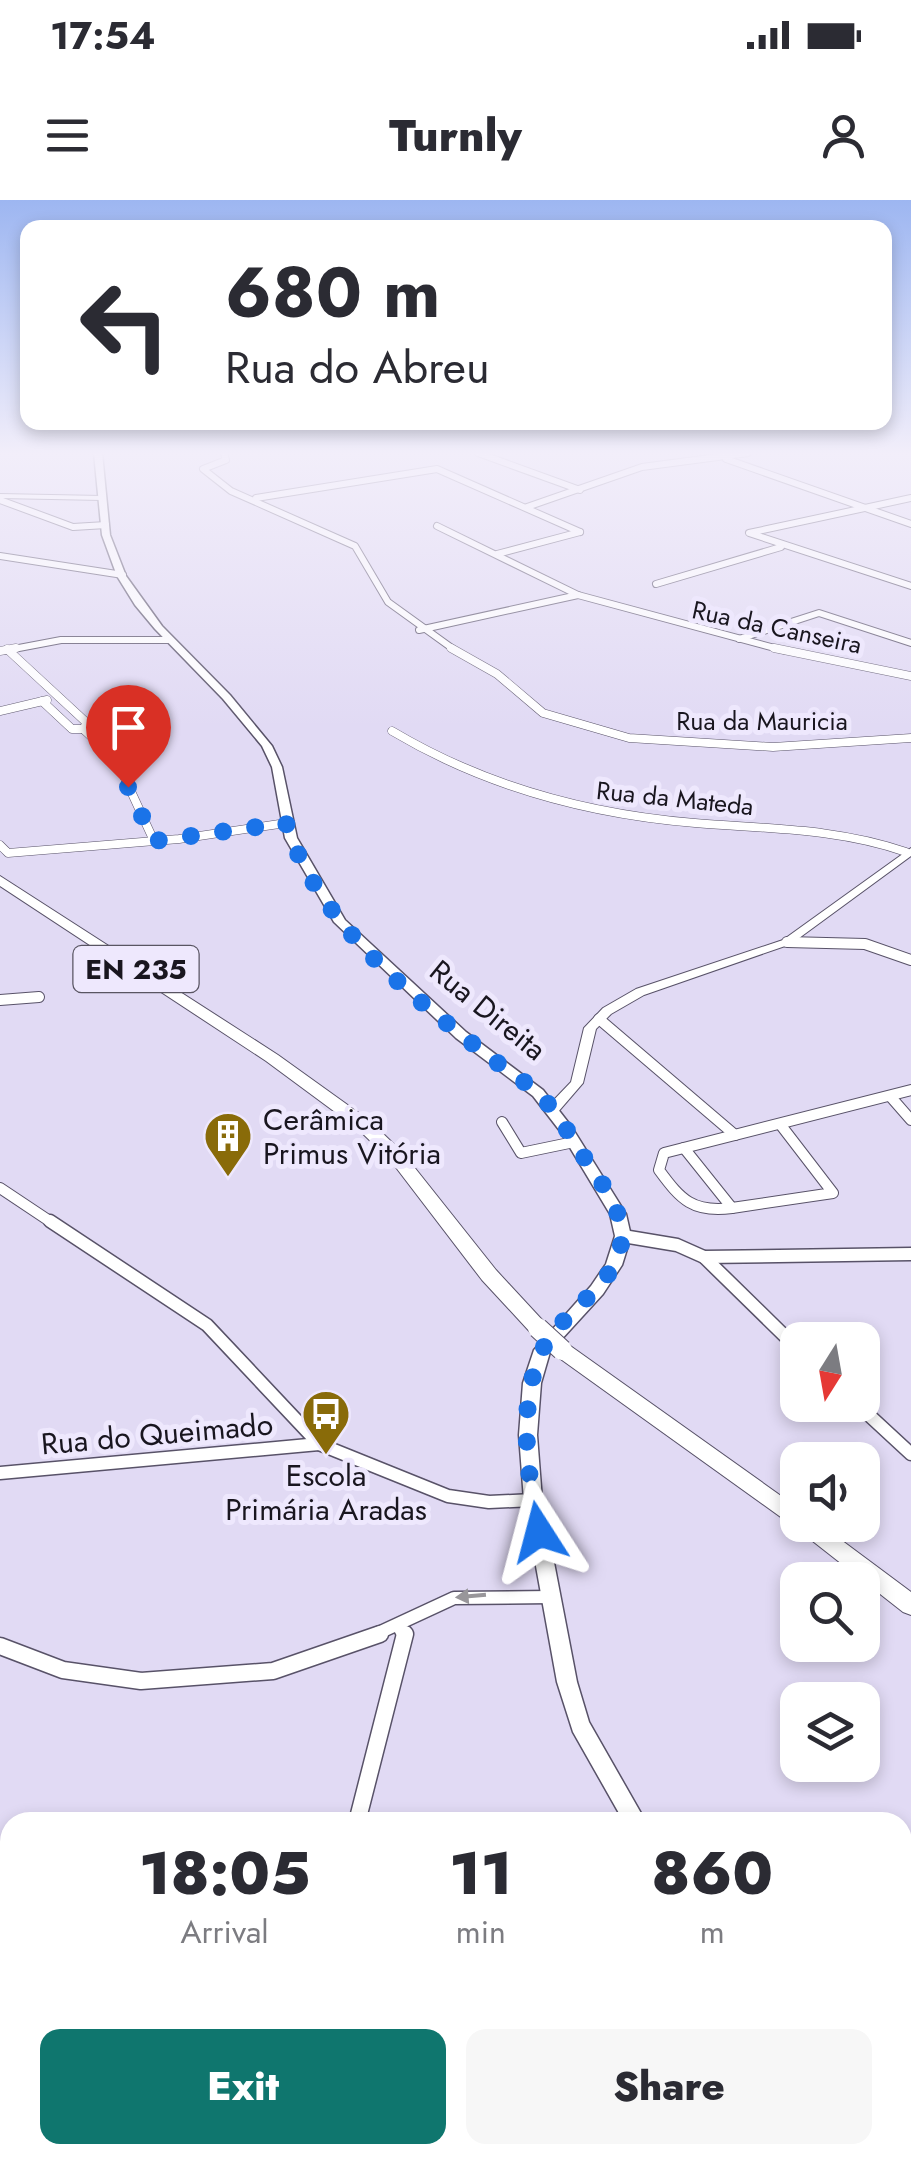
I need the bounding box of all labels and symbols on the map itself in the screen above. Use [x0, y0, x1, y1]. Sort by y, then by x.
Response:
street label: Rua da Canseira [689, 591, 865, 663]
pin [86, 685, 171, 788]
street label: Rua da Mauricia [676, 703, 848, 739]
street label: Rua da Mateda [595, 772, 755, 824]
road number: EN 235 [74, 946, 198, 992]
street label: Rua Direita [420, 950, 556, 1070]
place label: Cerâmica Primus Vitória [263, 1098, 441, 1175]
building icon: Cerâmica Primus Vitória [202, 1110, 254, 1178]
north arrow [780, 1322, 880, 1422]
bus stop icon: Escola Primária Aradas [300, 1388, 352, 1456]
street label: Rua do Queimado [39, 1402, 275, 1466]
place label: Escola Primária Aradas [225, 1454, 427, 1531]
position arrow [487, 1480, 591, 1584]
one-way arrow [455, 1589, 487, 1605]

